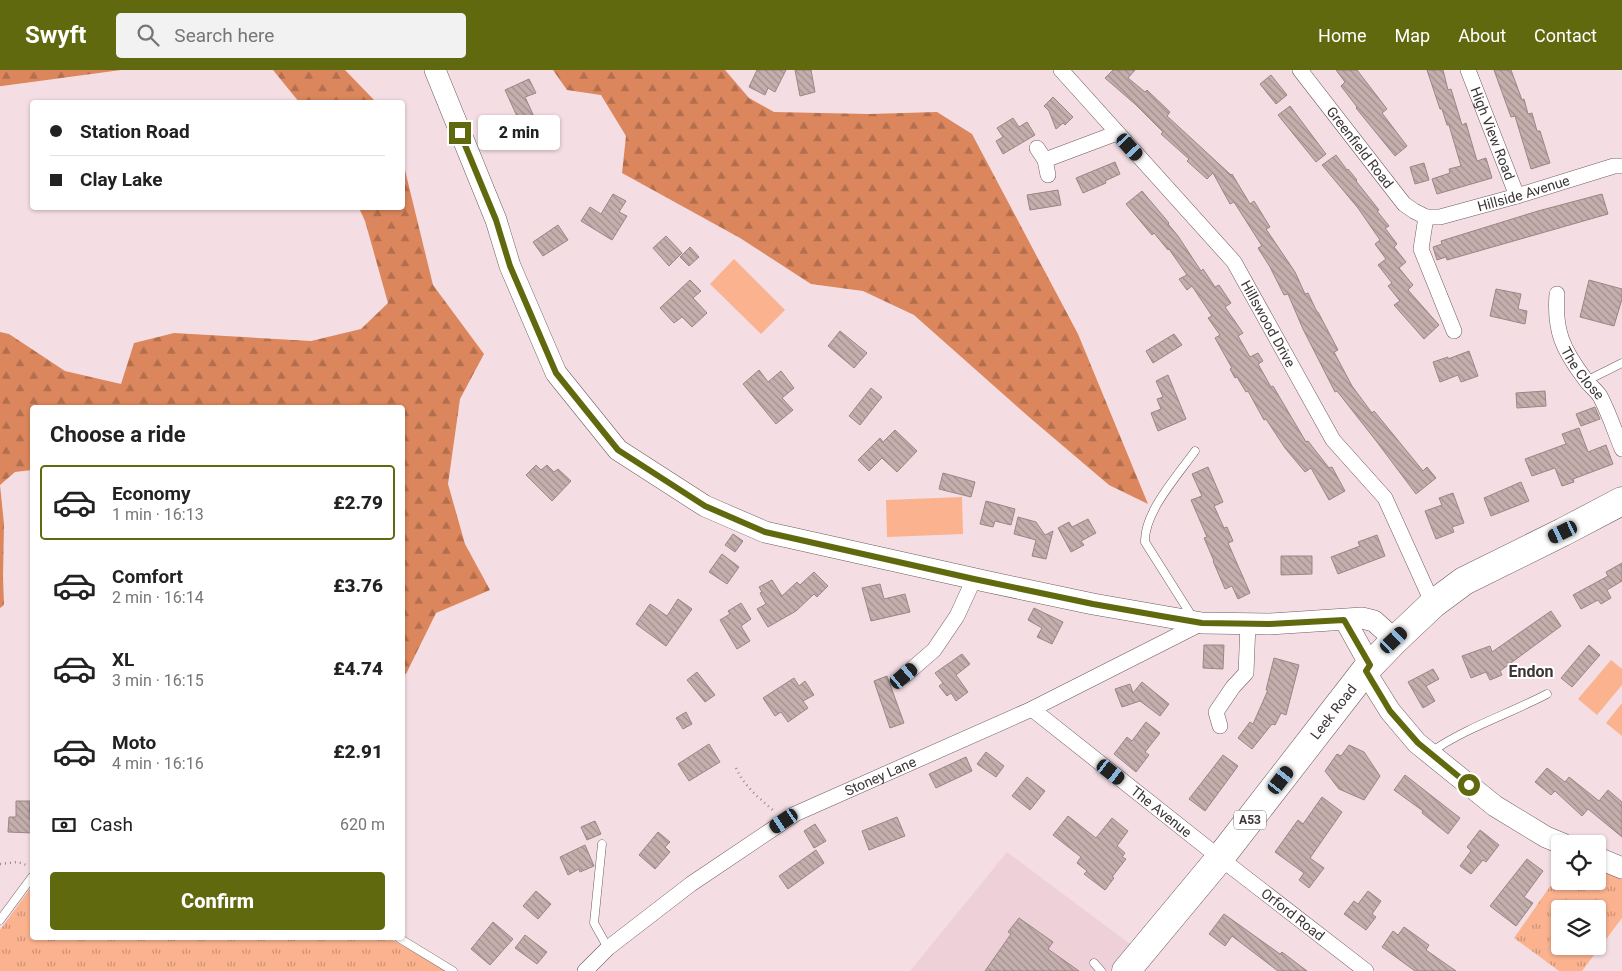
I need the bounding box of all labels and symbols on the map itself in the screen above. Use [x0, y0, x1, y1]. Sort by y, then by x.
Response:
street label: High View Road [1467, 85, 1518, 182]
street label: Greenfield Road [1323, 103, 1397, 191]
callout: 2 min [478, 116, 560, 150]
route end [449, 122, 471, 144]
car [1114, 131, 1145, 163]
street label: Hillside Avenue [1476, 172, 1572, 214]
street label: Hillswood Drive [1238, 277, 1299, 370]
street label: The Close [1558, 344, 1608, 403]
car [1546, 519, 1579, 545]
car [1377, 624, 1410, 656]
car [887, 661, 920, 691]
district label: Endon [1509, 662, 1554, 681]
street label: Leek Road [1307, 681, 1360, 742]
street label: Stoney Lane [842, 753, 918, 799]
car [1094, 757, 1127, 787]
car [1265, 764, 1296, 796]
route start [1458, 774, 1480, 796]
street label: The Avenue [1128, 783, 1195, 840]
car [767, 806, 800, 836]
road number: A53 [1234, 810, 1266, 830]
street label: Orford Road [1258, 885, 1328, 944]

